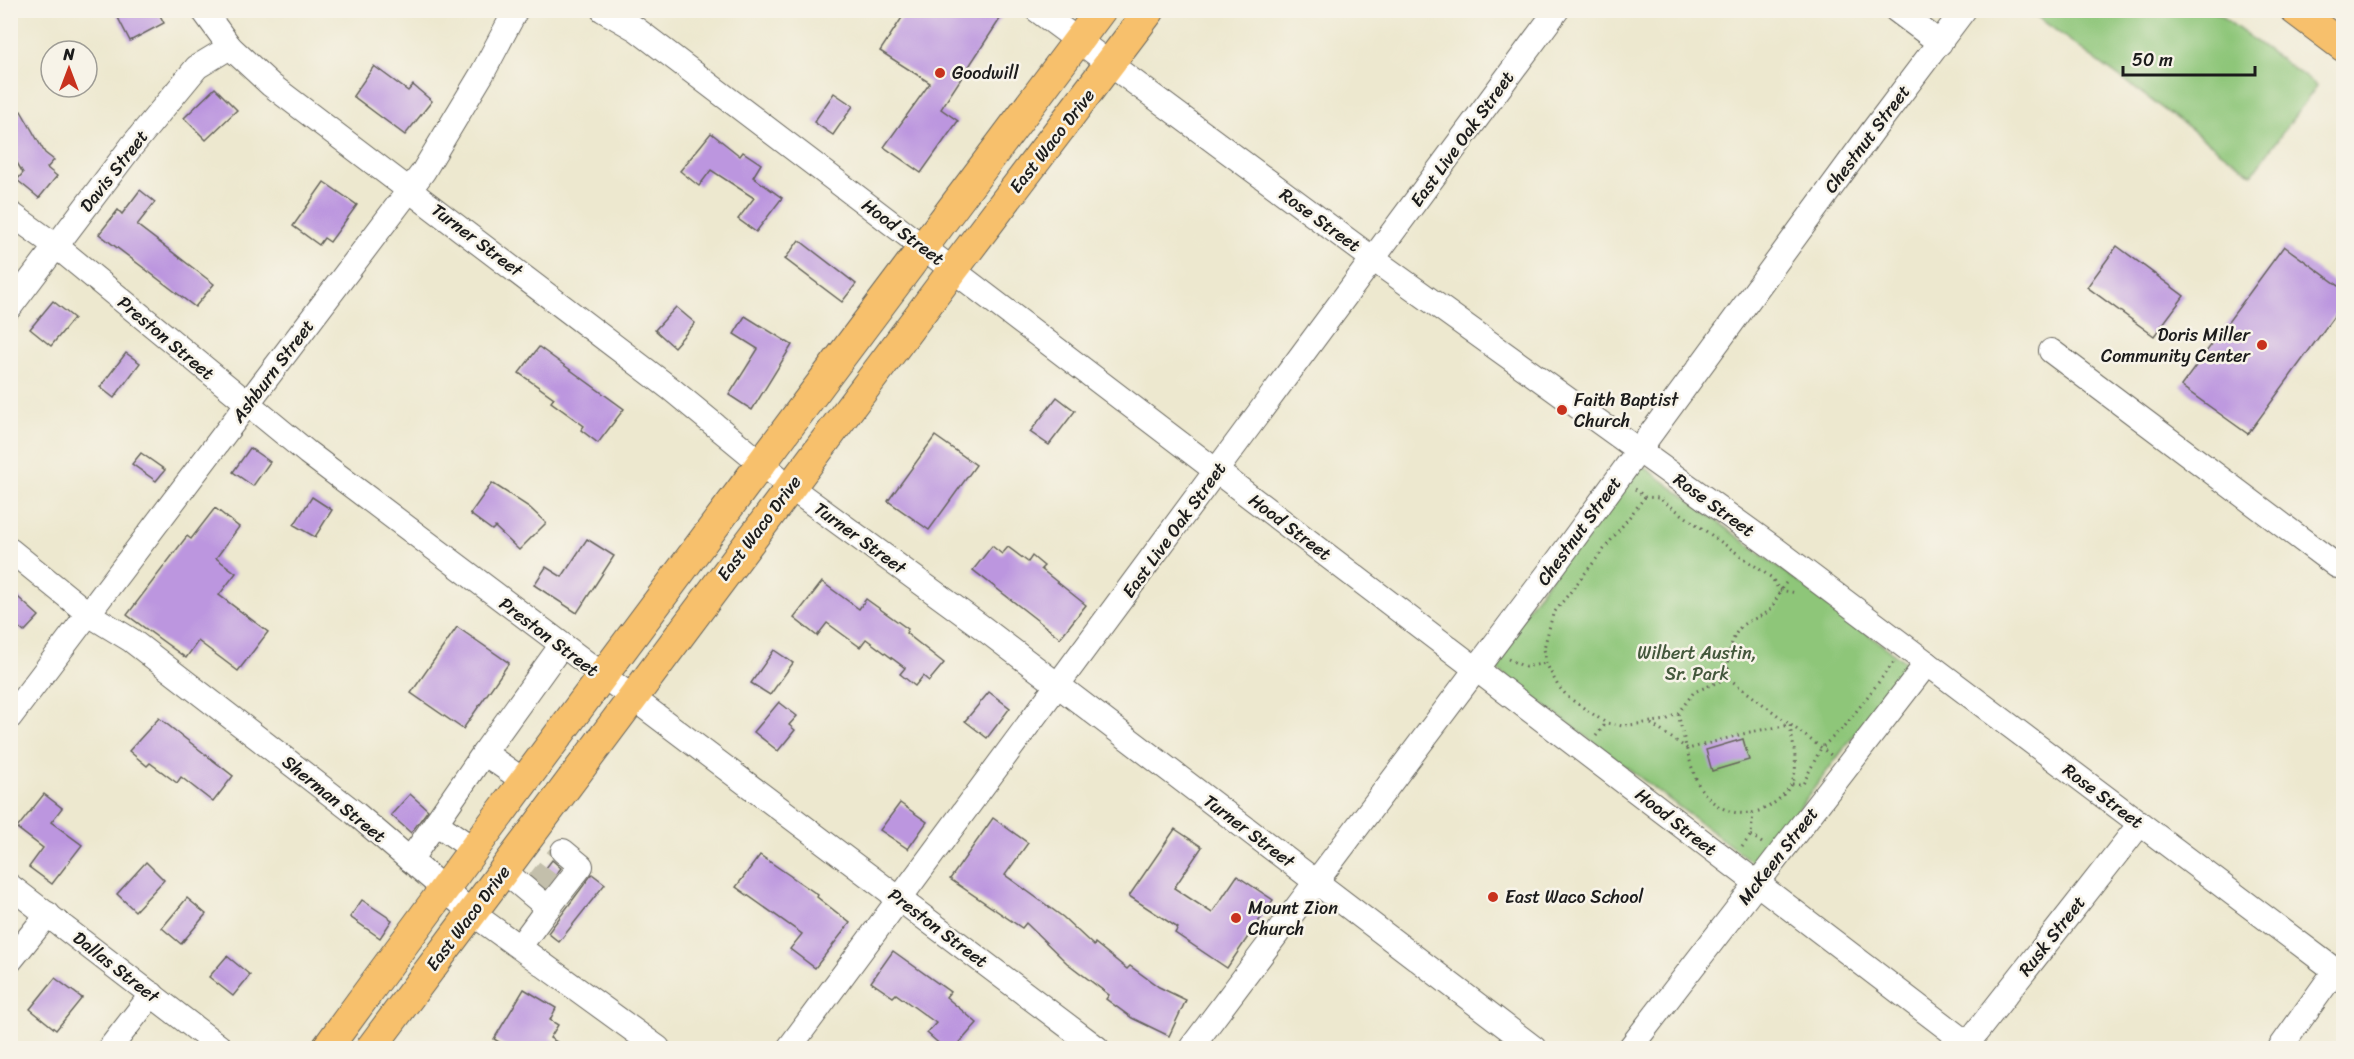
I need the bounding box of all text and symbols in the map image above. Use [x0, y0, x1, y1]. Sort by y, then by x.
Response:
north arrow [39, 39, 99, 99]
scale bar [2123, 39, 2255, 77]
text: N [62, 40, 75, 69]
text: 50 m [2132, 44, 2173, 76]
place label: Goodwill [952, 57, 1020, 89]
street label: East Live Oak Street [1401, 64, 1523, 214]
marker: Goodwill [933, 66, 947, 80]
street label: Chestnut Street [1815, 78, 1919, 200]
street label: East Waco Drive [1001, 81, 1103, 201]
street label: Davis Street [71, 123, 157, 219]
street label: Rose Street [1272, 179, 1368, 261]
street label: Hood Street [854, 190, 952, 274]
street label: Turner Street [424, 195, 530, 286]
street label: Preston Street [110, 288, 222, 389]
street label: Ashburn Street [223, 312, 323, 430]
place label: Doris Miller Community Center [2101, 319, 2252, 372]
marker: Doris Miller Community Center [2255, 338, 2269, 352]
place label: Faith Baptist Church [1574, 384, 1679, 437]
marker: Faith Baptist Church [1555, 403, 1569, 417]
street label: East Live Oak Street [1113, 455, 1235, 605]
street label: Rose Street [1666, 464, 1762, 546]
street label: East Waco Drive [708, 468, 810, 588]
street label: Chestnut Street [1528, 469, 1630, 593]
street label: Hood Street [1241, 485, 1339, 569]
street label: Turner Street [807, 493, 914, 583]
street label: Preston Street [492, 588, 606, 686]
park label: Wilbert Austin, Sr. Park [1637, 637, 1757, 690]
street label: Sherman Street [275, 747, 393, 851]
street label: Rose Street [2056, 755, 2151, 837]
street label: Hood Street [1628, 779, 1724, 865]
street label: Turner Street [1196, 786, 1302, 877]
street label: McKeen Street [1729, 800, 1827, 912]
street label: East Waco Drive [417, 858, 519, 978]
street label: Preston Street [881, 879, 995, 977]
place label: East Waco School [1505, 881, 1644, 913]
street label: Rusk Street [2010, 888, 2094, 983]
marker: East Waco School [1486, 890, 1500, 904]
place label: Mount Zion Church [1248, 892, 1338, 945]
marker: Mount Zion Church [1229, 911, 1243, 925]
street label: Dallas Street [66, 923, 167, 1012]

